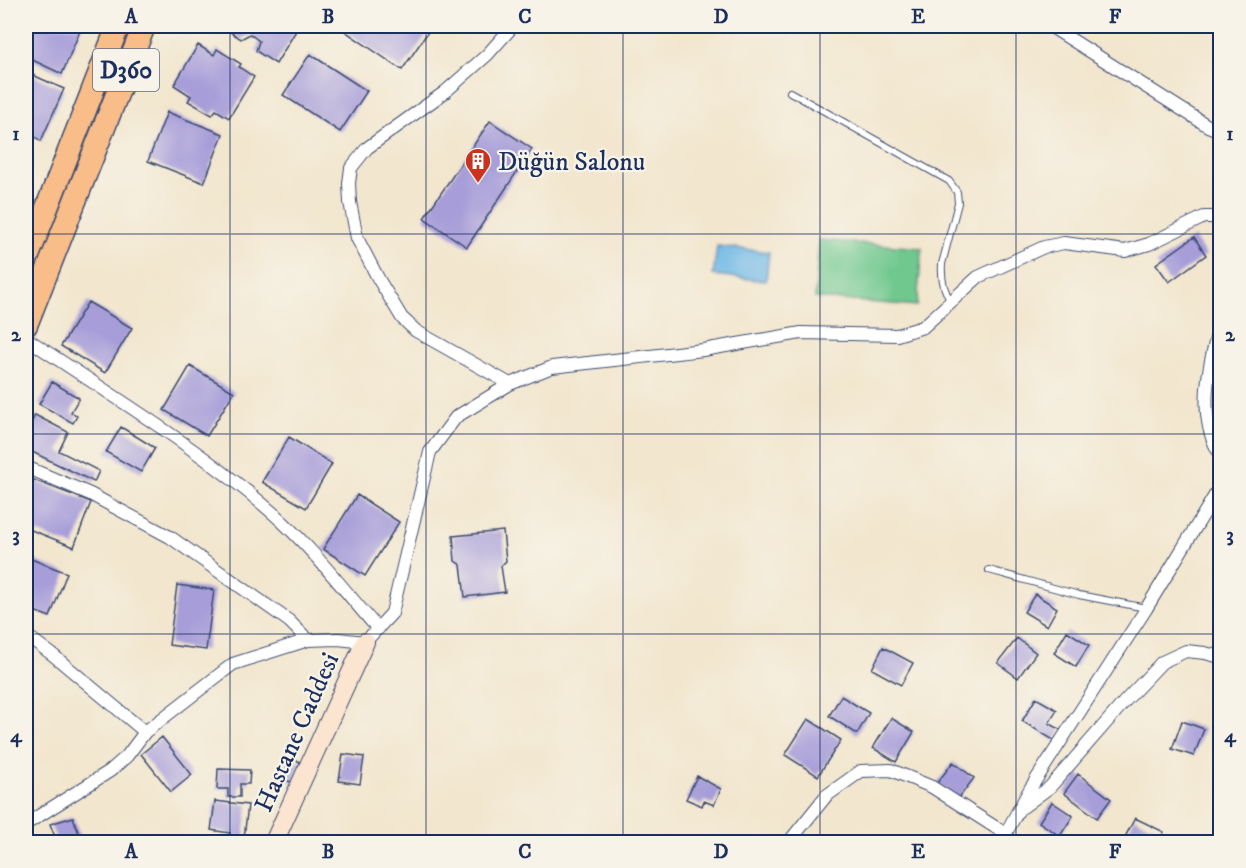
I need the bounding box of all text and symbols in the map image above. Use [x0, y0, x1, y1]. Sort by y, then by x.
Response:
text: A [124, 5, 139, 30]
text: B [322, 5, 334, 30]
text: C [518, 5, 532, 30]
text: D [714, 5, 729, 30]
text: E [911, 5, 925, 30]
text: F [1109, 5, 1122, 30]
road number: D360 [93, 49, 159, 91]
text: 1 [12, 122, 20, 147]
text: 1 [1226, 122, 1234, 147]
building icon: Düğün Salonu [463, 146, 493, 184]
place label: Düğün Salonu [498, 146, 645, 179]
text: 2 [11, 323, 22, 348]
text: 2 [1225, 323, 1236, 348]
text: 3 [12, 523, 20, 548]
text: 3 [1226, 523, 1234, 548]
street label: Hastane Caddesi [247, 648, 347, 818]
text: 4 [10, 724, 23, 749]
text: 4 [1224, 724, 1237, 749]
text: A [124, 840, 139, 865]
text: B [322, 840, 334, 865]
text: C [518, 840, 532, 865]
text: D [714, 840, 729, 865]
text: E [911, 840, 925, 865]
text: F [1109, 840, 1122, 865]

